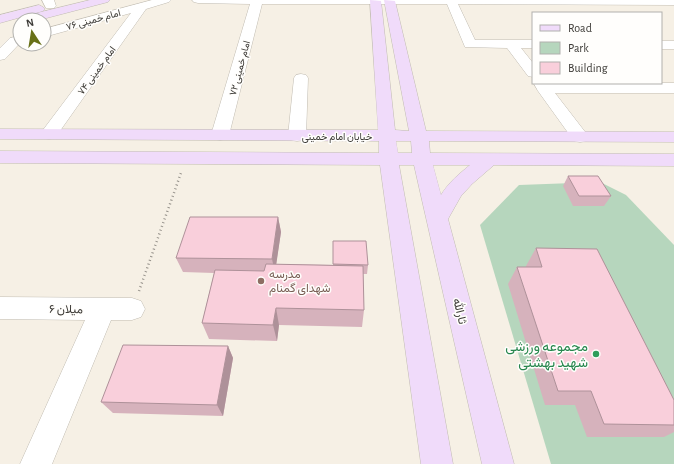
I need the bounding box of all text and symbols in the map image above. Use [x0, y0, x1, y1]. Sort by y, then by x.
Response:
street label: امام خمینی ۷۶ [65, 8, 122, 33]
north arrow [12, 12, 52, 52]
legend [532, 12, 662, 84]
text: N [25, 17, 35, 29]
text: Road [568, 22, 592, 34]
street label: امام خمینی ۷۲ [228, 40, 253, 97]
text: Park [568, 42, 589, 54]
street label: امام خمینی ۷۴ [76, 45, 118, 97]
text: Building [568, 62, 608, 74]
street label: خیابان امام خمینی [302, 132, 373, 143]
place label: مدرسه شهدای گمنام [269, 268, 331, 296]
marker: مدرسه شهدای گمنام [256, 276, 266, 286]
street label: ثارالله [449, 297, 470, 326]
street label: میلان ۶ [49, 303, 83, 316]
place label: مجموعه ورزشی شهید بهشتی [505, 340, 588, 371]
marker: مجموعه ورزشی شهید بهشتی [591, 349, 601, 359]

